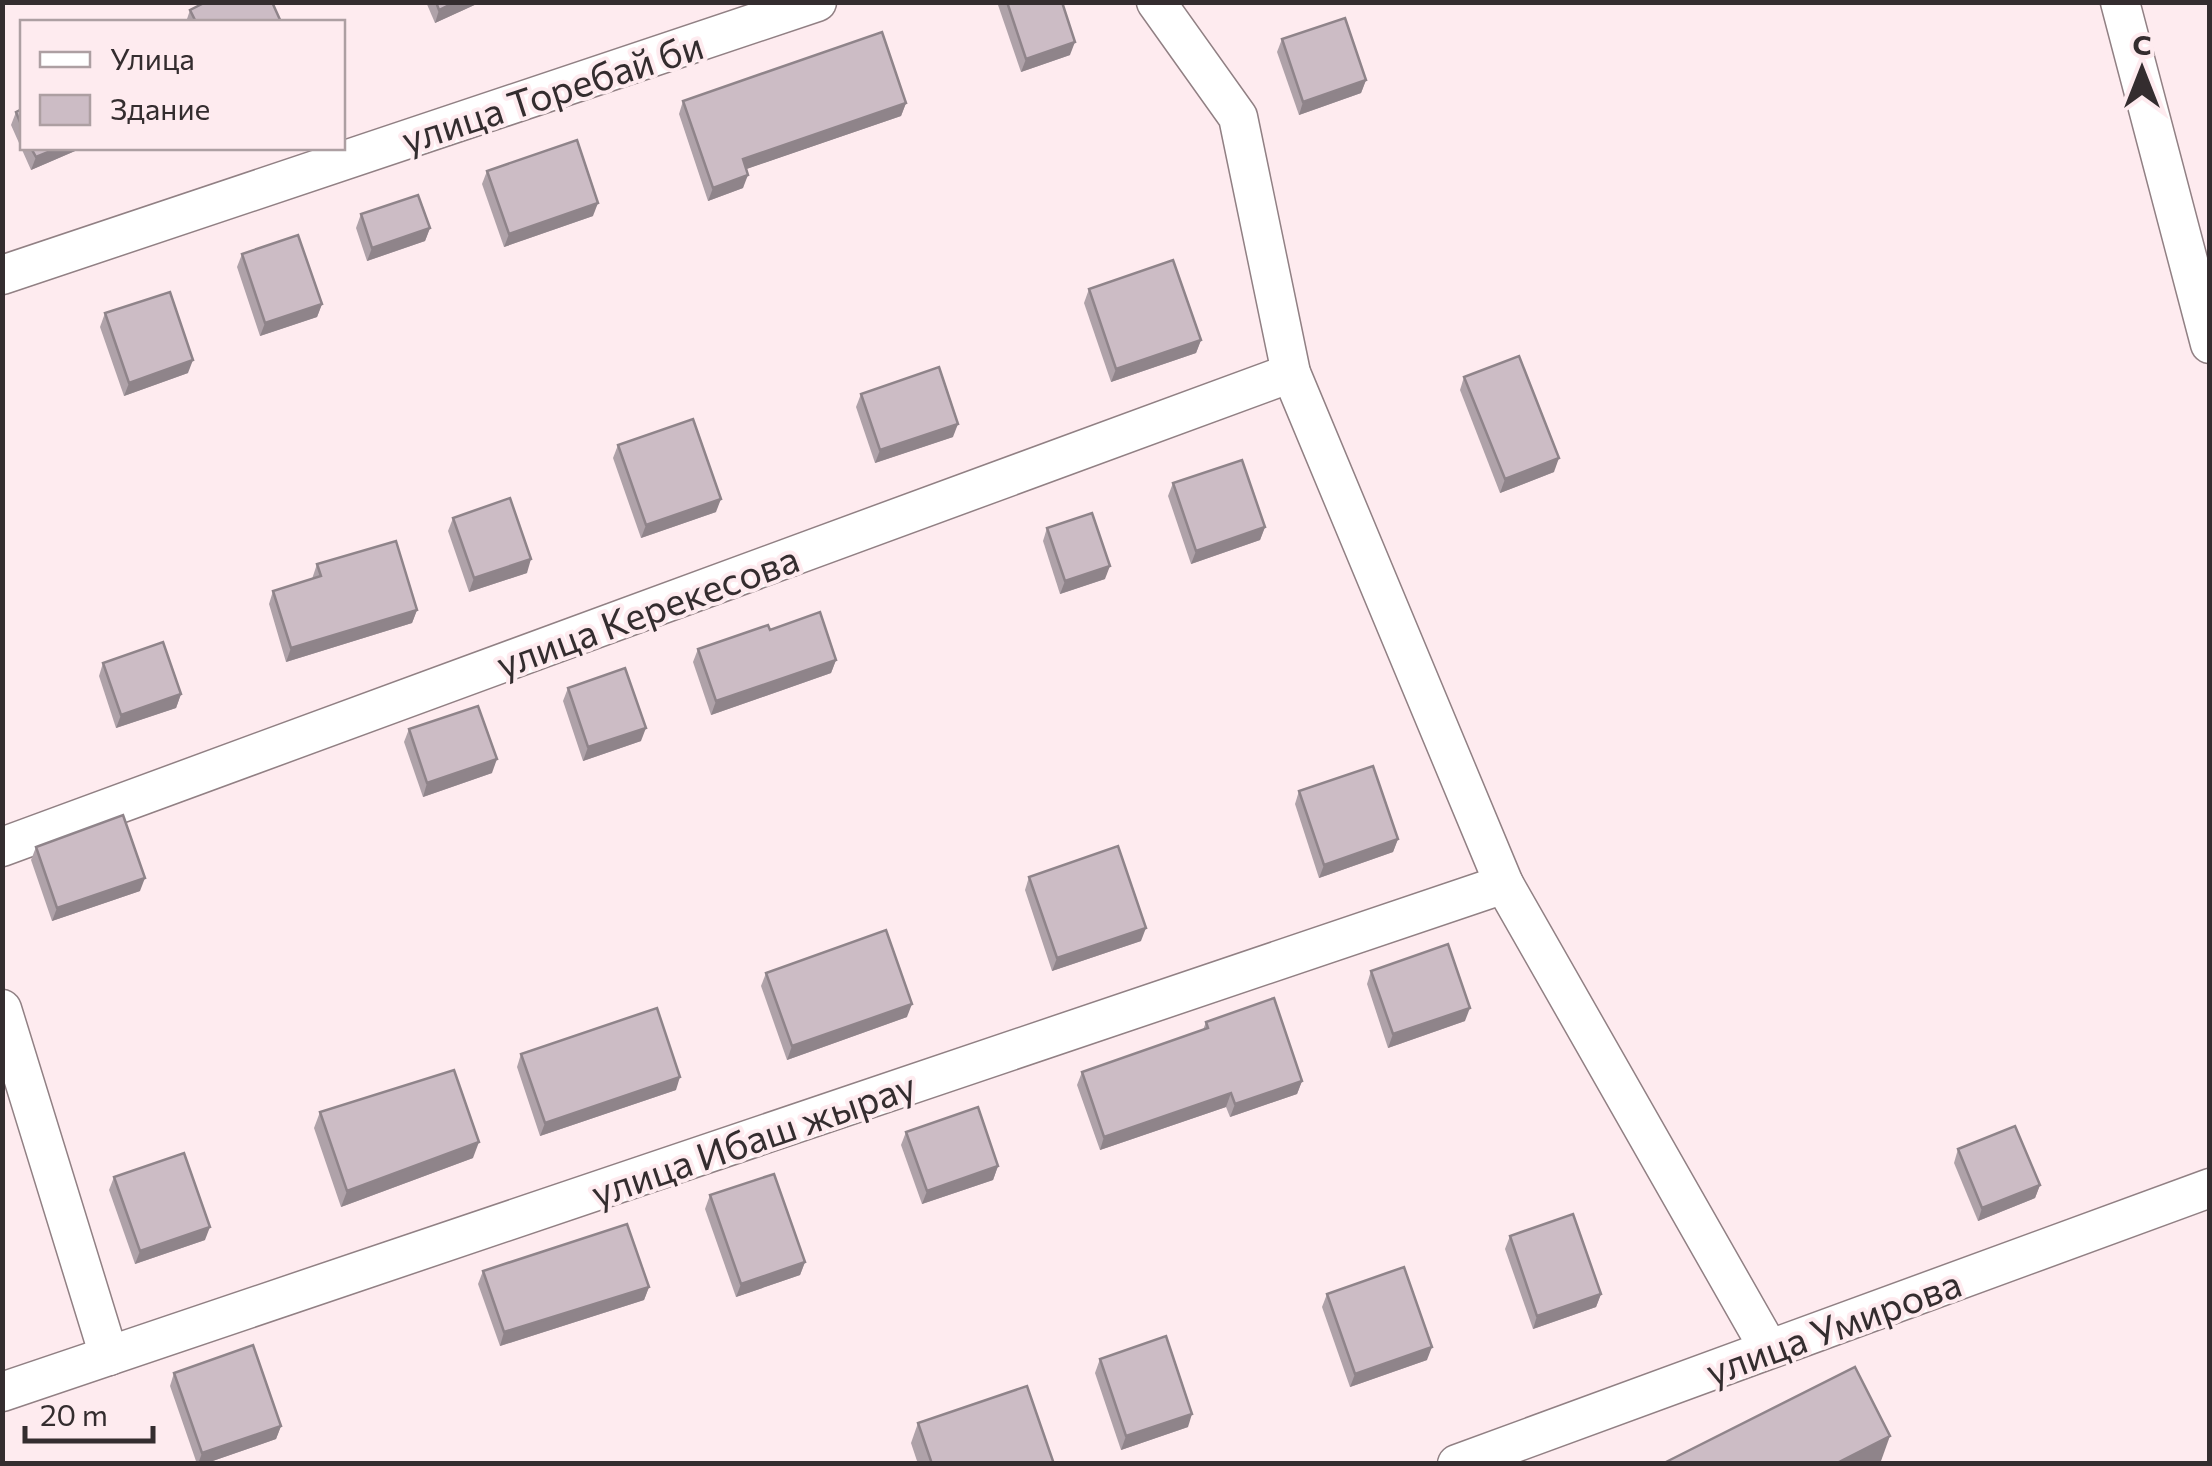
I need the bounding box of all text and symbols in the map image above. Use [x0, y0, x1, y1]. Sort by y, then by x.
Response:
legend [20, 20, 345, 150]
street label: улица Торебай би [395, 20, 709, 162]
north arrow [2092, 20, 2192, 120]
text: С [2132, 27, 2152, 61]
text: Улица [110, 39, 195, 76]
text: Здание [110, 89, 210, 126]
street label: улица Керекесова [489, 533, 805, 687]
street label: улица Ибаш жырау [584, 1060, 922, 1216]
street label: улица Умирова [1699, 1258, 1967, 1394]
scale bar [25, 1381, 152, 1443]
text: 20 m [40, 1395, 108, 1432]

